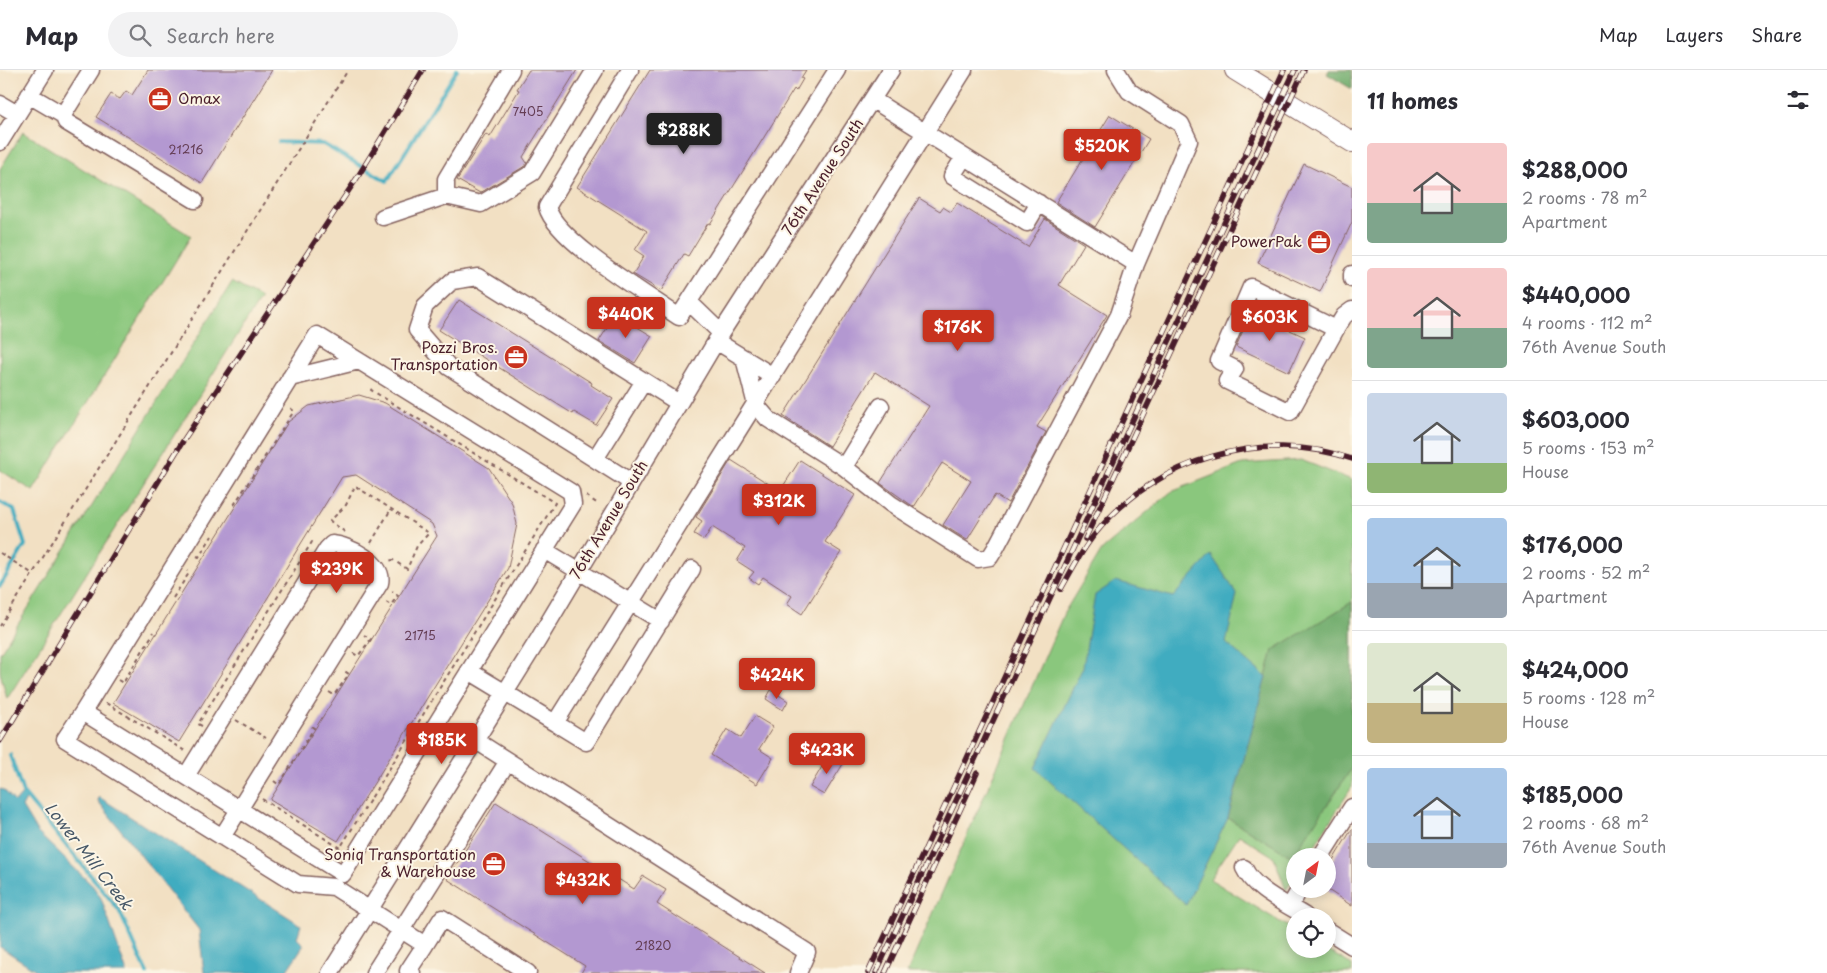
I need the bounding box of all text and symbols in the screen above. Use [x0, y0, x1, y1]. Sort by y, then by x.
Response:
search box [108, 12, 458, 57]
text: Map [25, 17, 78, 53]
icon: search [126, 21, 154, 49]
text: Search here [166, 21, 275, 49]
text: Map [1599, 21, 1638, 48]
text: Layers [1666, 21, 1723, 48]
text: Share [1751, 21, 1802, 48]
text: 11 homes [1367, 84, 1458, 116]
office icon: Omax [147, 86, 173, 112]
place label: Omax [178, 86, 221, 109]
icon: filters [1784, 86, 1812, 114]
house number: 7405 [513, 102, 543, 120]
pin: $288K [649, 112, 719, 155]
street label: 76th Avenue South [775, 113, 868, 239]
text: $288K [658, 117, 710, 141]
pin: $520K [1067, 128, 1137, 171]
text: $520K [1075, 133, 1129, 157]
house number: 21216 [169, 140, 204, 158]
text: $288,000 [1522, 153, 1628, 185]
icon: home [1407, 163, 1467, 223]
text: 2 rooms · 78 m² [1522, 185, 1648, 209]
text: Apartment [1522, 209, 1607, 233]
place label: PowerPak [1231, 229, 1302, 252]
office icon: PowerPak [1306, 229, 1332, 255]
text: $440,000 [1522, 278, 1630, 310]
icon: home [1407, 288, 1467, 348]
pin: $440K [591, 296, 661, 339]
pin: $603K [1235, 300, 1305, 342]
text: $440K [598, 301, 654, 325]
text: $603K [1242, 304, 1298, 328]
pin: $176K [923, 310, 993, 352]
text: 4 rooms · 112 m² [1522, 310, 1652, 334]
text: $176K [934, 314, 982, 338]
text: 76th Avenue South [1522, 334, 1666, 358]
place label: Pozzi Bros. Transportation [391, 335, 498, 375]
office icon: Pozzi Bros. Transportation [503, 344, 529, 370]
text: $603,000 [1522, 403, 1630, 435]
icon: home [1407, 413, 1467, 473]
text: 5 rooms · 153 m² [1522, 435, 1655, 459]
street label: 76th Avenue South [563, 455, 652, 583]
text: House [1522, 459, 1569, 483]
pin: $312K [744, 484, 814, 526]
text: $312K [753, 488, 805, 512]
text: $176,000 [1522, 528, 1623, 560]
icon: home [1407, 538, 1467, 598]
pin: $239K [302, 552, 372, 594]
text: $239K [311, 556, 363, 580]
text: 2 rooms · 52 m² [1522, 560, 1650, 584]
text: Apartment [1522, 584, 1607, 608]
house number: 21715 [404, 626, 436, 644]
text: $424,000 [1522, 653, 1629, 685]
pin: $424K [742, 658, 812, 700]
text: $424K [750, 662, 804, 686]
icon: home [1407, 663, 1467, 723]
text: 5 rooms · 128 m² [1522, 685, 1655, 709]
text: House [1522, 709, 1569, 733]
pin: $185K [407, 722, 477, 765]
text: $185K [417, 727, 467, 751]
pin: $423K [792, 732, 862, 775]
text: $423K [800, 737, 854, 761]
text: $185,000 [1522, 778, 1623, 810]
icon: home [1407, 788, 1467, 848]
water label: Lower Mill Creek [40, 796, 140, 915]
text: 2 rooms · 68 m² [1522, 810, 1649, 834]
text: 76th Avenue South [1522, 834, 1666, 858]
place label: Soniq Transportation & Warehouse [324, 842, 476, 882]
north arrow [1286, 848, 1336, 898]
map controls [1286, 848, 1336, 958]
office icon: Soniq Transportation & Warehouse [481, 851, 507, 877]
pin: $432K [548, 862, 618, 905]
text: $432K [556, 867, 610, 891]
button: locate [1286, 908, 1336, 958]
house number: 21820 [635, 936, 672, 954]

